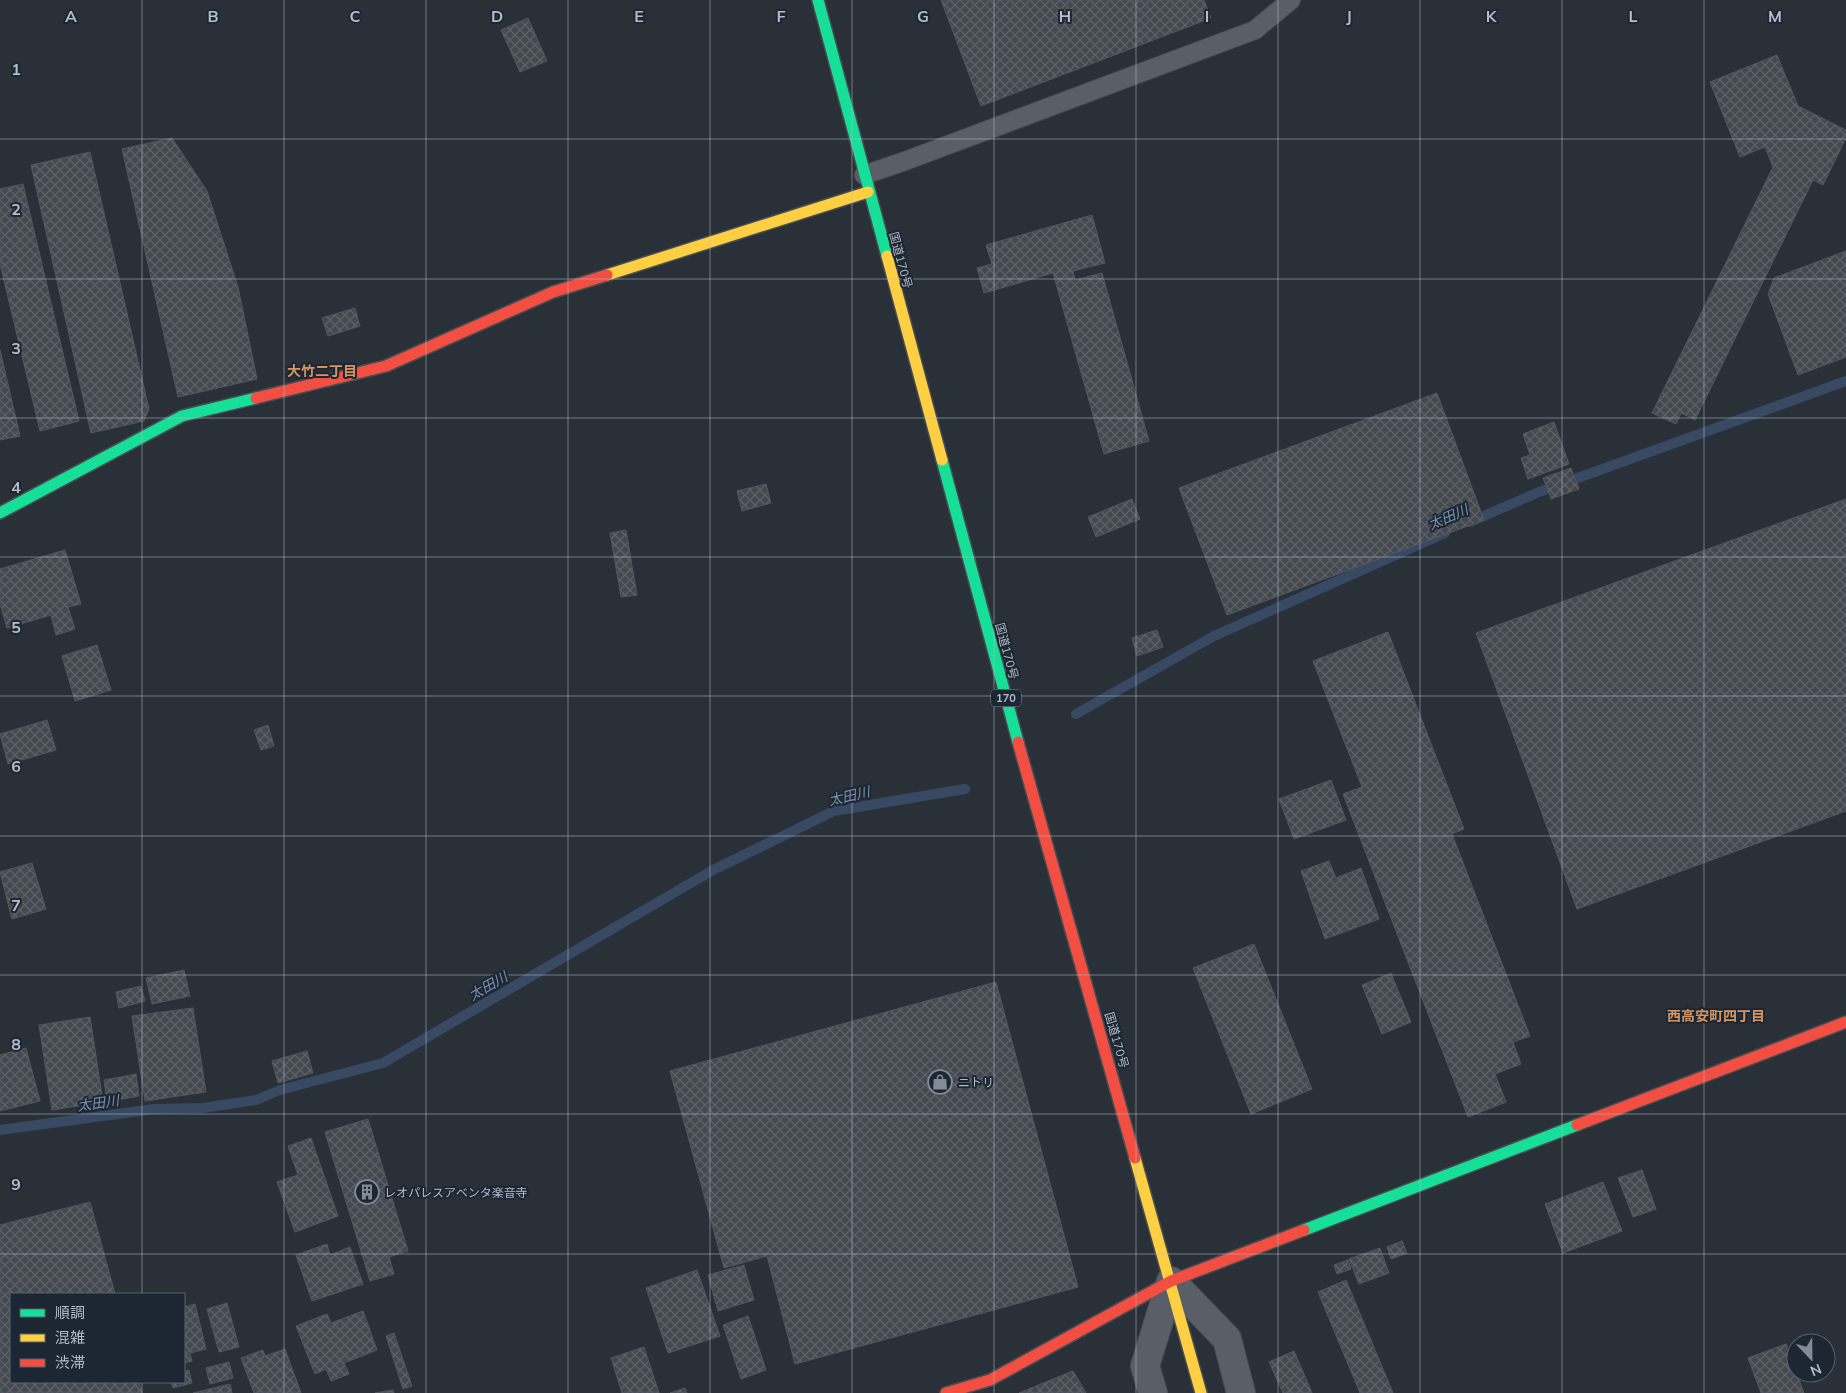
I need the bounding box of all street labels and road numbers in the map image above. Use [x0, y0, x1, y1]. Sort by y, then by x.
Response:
street label: 国道170号 [886, 230, 916, 290]
street label: 国道170号 [992, 621, 1022, 681]
road number: 170 [991, 690, 1021, 706]
street label: 国道170号 [1102, 1010, 1132, 1070]

